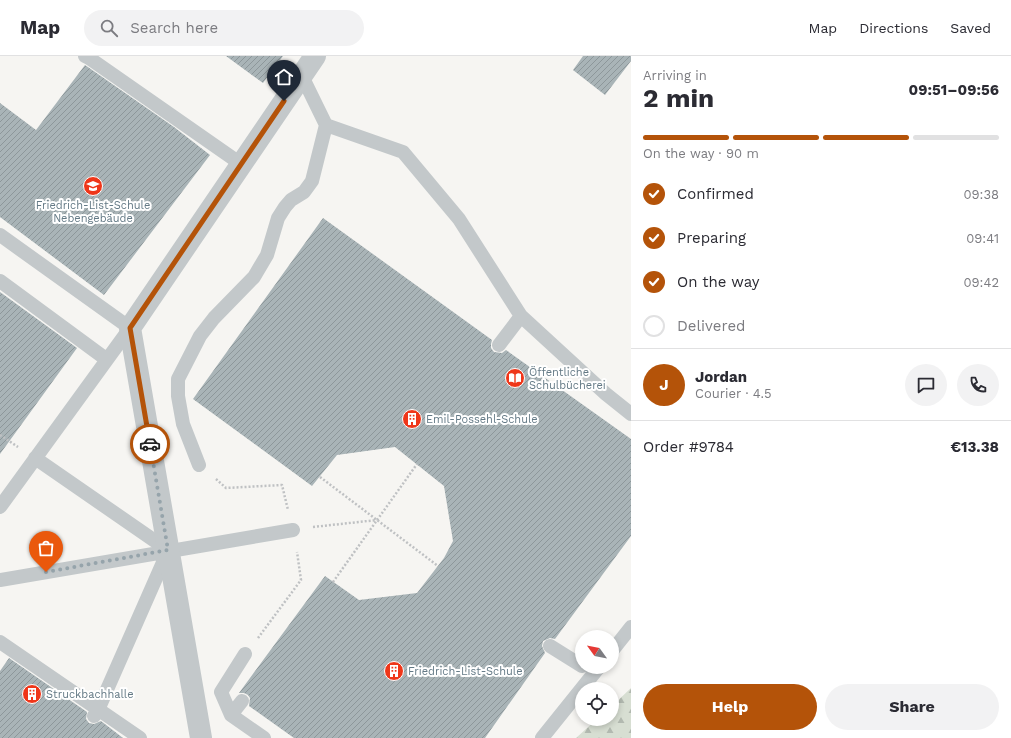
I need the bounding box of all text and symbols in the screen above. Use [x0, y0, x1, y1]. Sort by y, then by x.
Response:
search box [84, 10, 364, 46]
text: Map [20, 16, 60, 39]
icon: search [98, 17, 120, 39]
text: Search here [130, 19, 218, 37]
text: Map [809, 20, 837, 36]
text: Directions [859, 20, 928, 36]
text: Saved [950, 20, 991, 36]
pin [267, 60, 301, 101]
icon: home [273, 66, 295, 88]
text: Arriving in [643, 68, 707, 83]
text: 09:51–09:56 [909, 81, 999, 99]
text: 2 min [643, 83, 714, 113]
text: On the way · 90 m [643, 146, 759, 161]
school or university icon: Friedrich-List-Schule Nebengebäude [82, 175, 104, 197]
icon: check [643, 183, 665, 205]
text: Confirmed [677, 185, 754, 203]
text: 09:38 [963, 187, 999, 202]
place label: Friedrich-List-Schule Nebengebäude [36, 199, 150, 225]
icon: check [643, 227, 665, 249]
text: Preparing [677, 229, 746, 247]
text: 09:41 [966, 231, 999, 246]
icon: check [643, 271, 665, 293]
text: On the way [677, 273, 759, 291]
text: 09:42 [964, 275, 999, 290]
text: Delivered [677, 317, 745, 335]
button: chat [905, 364, 947, 406]
button: phone [957, 364, 999, 406]
place label: Öffentliche Schulbücherei [529, 365, 606, 392]
library icon: Öffentliche Schulbücherei [504, 367, 526, 389]
text: Jordan [695, 368, 747, 386]
text: J [659, 376, 669, 394]
text: Courier · 4.5 [695, 386, 772, 401]
building icon: Emil-Possehl-Schule [401, 408, 423, 430]
place label: Emil-Possehl-Schule [426, 413, 538, 426]
courier [130, 424, 170, 464]
icon: car [139, 433, 161, 455]
text: Order #9784 [643, 438, 734, 456]
text: €13.38 [950, 438, 999, 456]
pin [29, 531, 63, 572]
icon: bag [35, 537, 57, 559]
north arrow [575, 630, 619, 674]
map controls [575, 630, 619, 726]
building icon: Friedrich-List-Schule [383, 660, 405, 682]
place label: Friedrich-List-Schule [408, 665, 523, 678]
button: locate [575, 682, 619, 726]
building icon: Struckbachhalle [21, 683, 43, 705]
button: Help [643, 684, 817, 730]
button: Share [825, 684, 999, 730]
place label: Struckbachhalle [46, 688, 134, 701]

